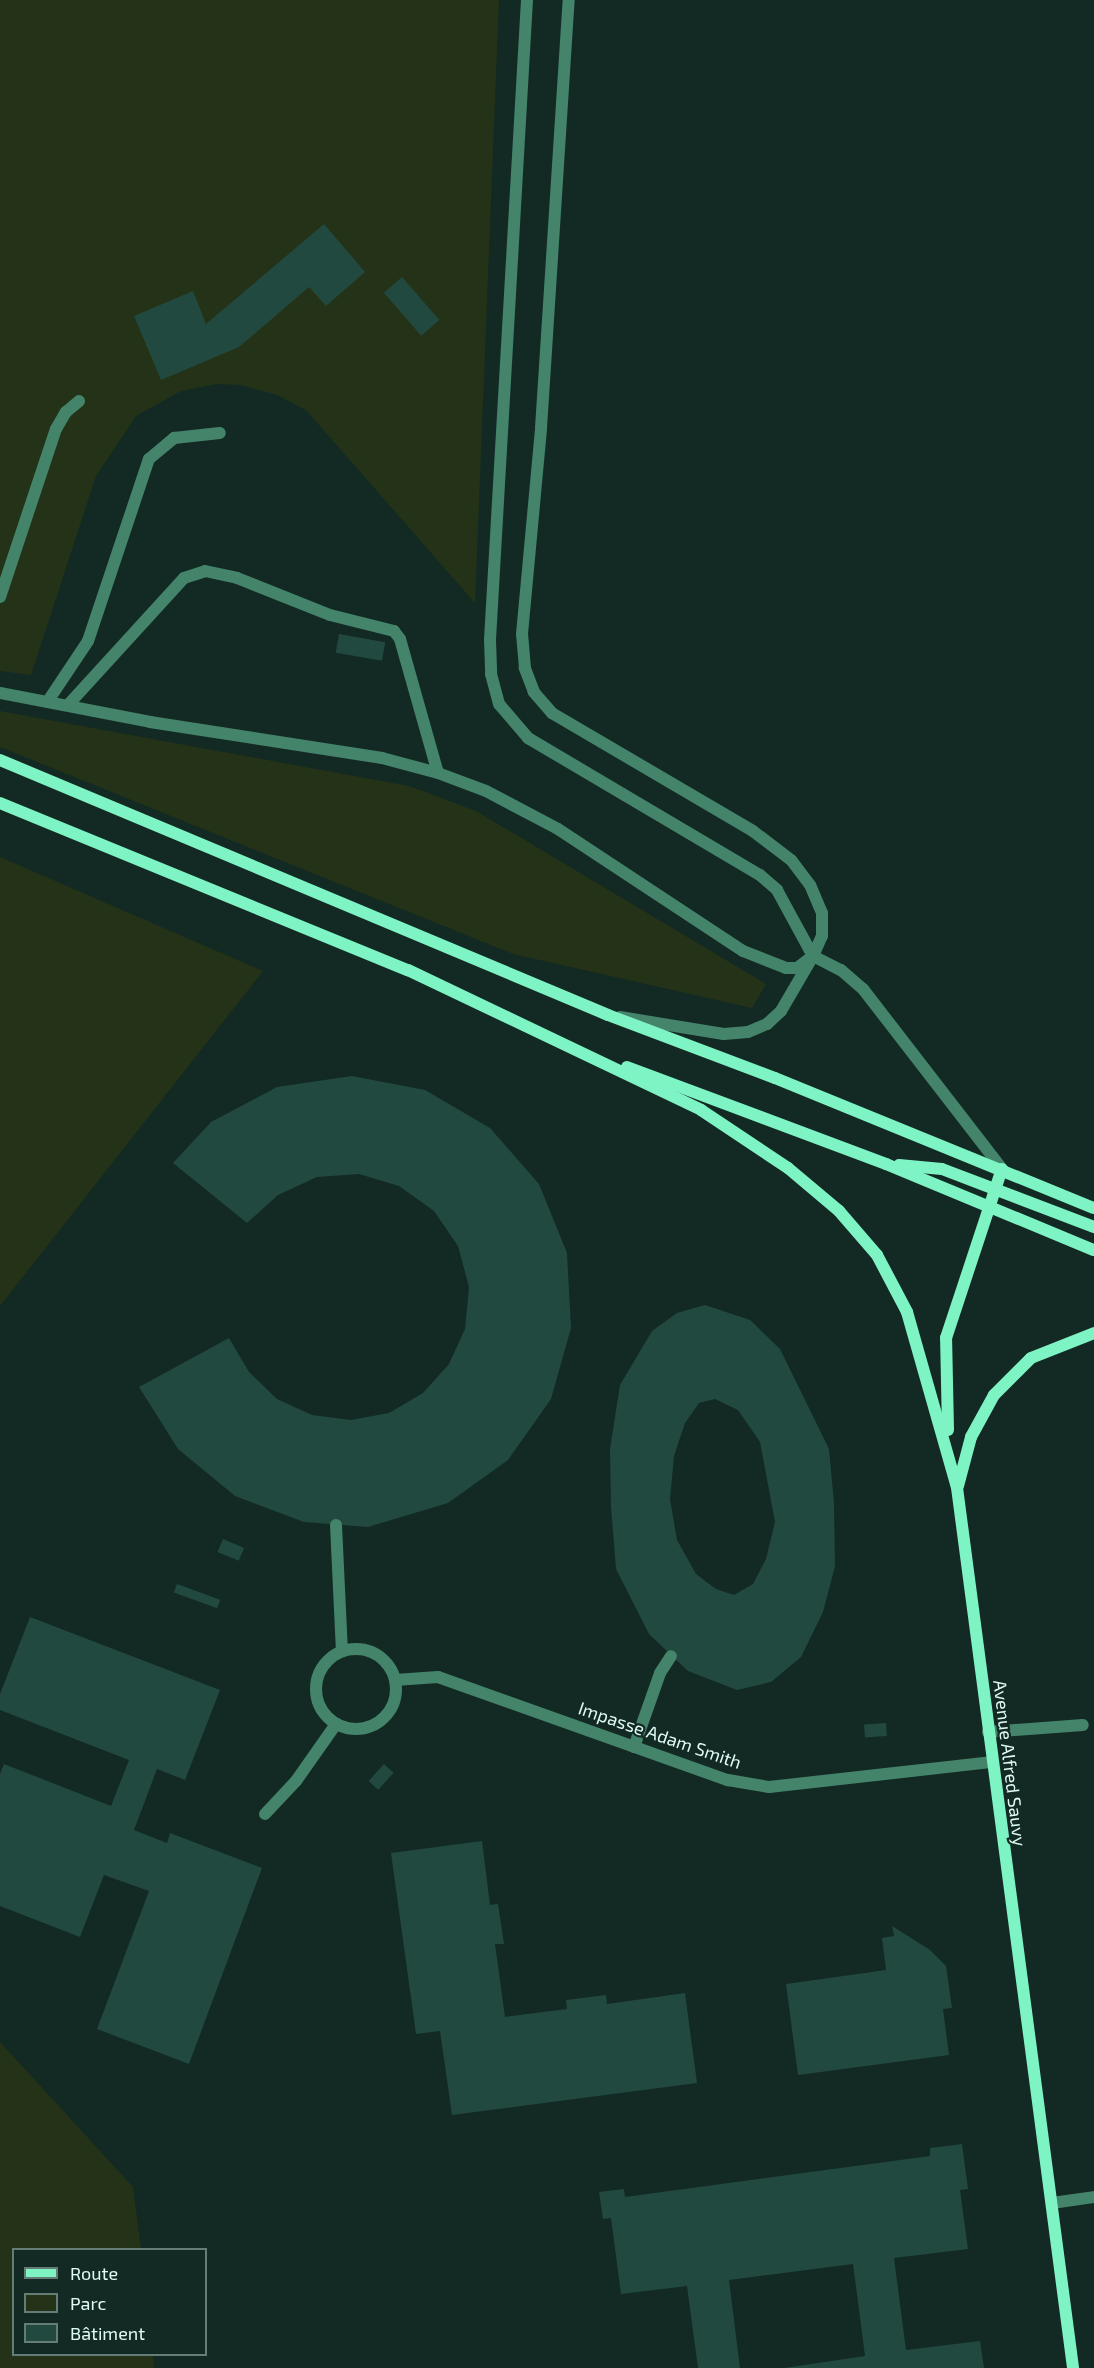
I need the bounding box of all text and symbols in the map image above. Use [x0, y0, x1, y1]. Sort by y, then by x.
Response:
street label: Avenue Alfred Sauvy [989, 1678, 1031, 1848]
street label: Impasse Adam Smith [575, 1697, 745, 1773]
legend [12, 2248, 207, 2356]
text: Route [70, 2262, 118, 2284]
text: Parc [70, 2292, 106, 2314]
text: Bâtiment [70, 2322, 145, 2344]

